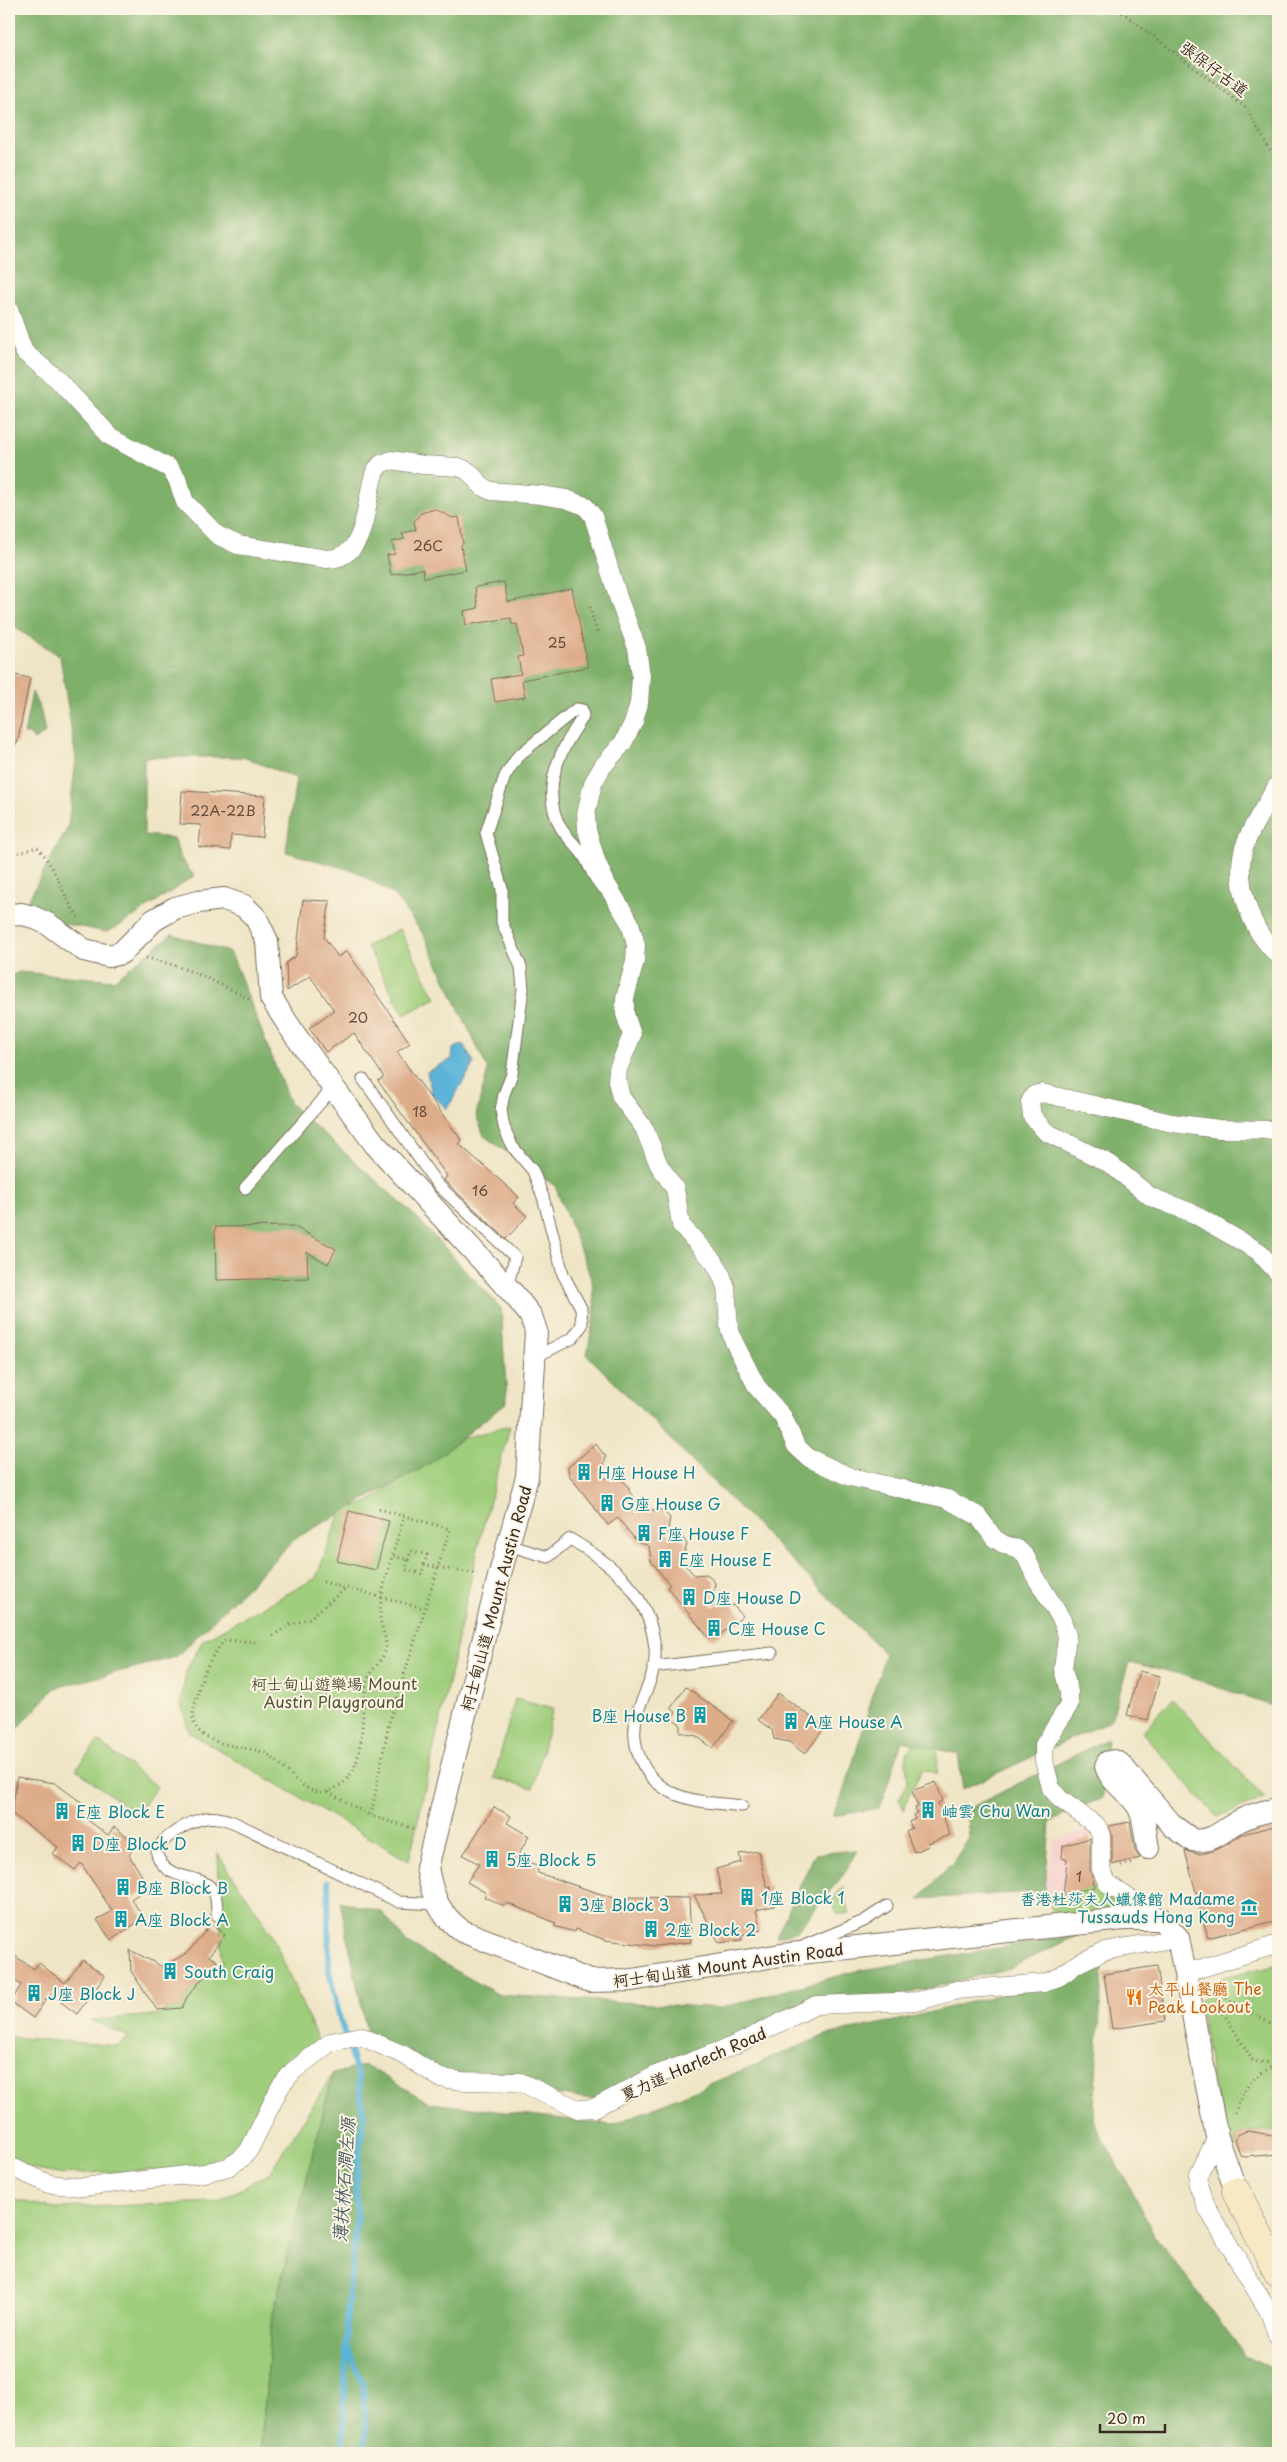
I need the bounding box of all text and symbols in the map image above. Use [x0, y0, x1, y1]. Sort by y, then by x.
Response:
street label: 張保仔古道 [1176, 34, 1254, 102]
house number: 26C [413, 535, 443, 556]
house number: 25 [548, 632, 566, 653]
house number: 22A-22B [191, 800, 255, 821]
house number: 20 [348, 1007, 368, 1028]
house number: 18 [412, 1101, 428, 1122]
house number: 16 [472, 1180, 488, 1201]
place label: H座 House H [598, 1460, 696, 1484]
building icon: H座 House H [574, 1462, 594, 1482]
street label: 柯士甸山道 Mount Austin Road [453, 1482, 537, 1714]
place label: G座 House G [621, 1491, 721, 1515]
building icon: G座 House G [597, 1493, 617, 1513]
place label: F座 House F [658, 1521, 749, 1545]
building icon: F座 House F [634, 1523, 654, 1543]
place label: E座 House E [679, 1547, 772, 1571]
building icon: E座 House E [655, 1549, 675, 1569]
place label: D座 House D [703, 1585, 801, 1609]
building icon: D座 House D [679, 1587, 699, 1607]
place label: C座 House C [728, 1616, 826, 1640]
building icon: C座 House C [704, 1618, 724, 1638]
park label: 柯士甸山遊樂場 Mount Austin Playground [251, 1671, 418, 1713]
place label: B座 House B [592, 1703, 686, 1727]
building icon: B座 House B [690, 1705, 710, 1725]
place label: A座 House A [805, 1709, 903, 1733]
building icon: A座 House A [781, 1711, 801, 1731]
place label: 岫雲 Chu Wan [942, 1798, 1051, 1822]
place label: E座 Block E [76, 1799, 165, 1823]
building icon: 岫雲 Chu Wan [918, 1800, 938, 1820]
building icon: E座 Block E [52, 1801, 72, 1821]
place label: D座 Block D [92, 1831, 187, 1855]
building icon: D座 Block D [68, 1833, 88, 1853]
place label: 5座 Block 5 [506, 1847, 596, 1871]
building icon: 5座 Block 5 [482, 1849, 502, 1869]
house number: 1 [1076, 1866, 1082, 1887]
place label: B座 Block B [137, 1875, 228, 1899]
building icon: B座 Block B [113, 1877, 133, 1897]
place label: 1座 Block 1 [761, 1885, 845, 1909]
place label: 香港杜莎夫人蠟像館 Madame Tussauds Hong Kong [1019, 1886, 1235, 1928]
building icon: 1座 Block 1 [737, 1887, 757, 1907]
place label: 3座 Block 3 [579, 1892, 669, 1916]
building icon: 3座 Block 3 [555, 1894, 575, 1914]
museum icon: 香港杜莎夫人蠟像館 Madame Tussauds Hong Kong [1239, 1897, 1259, 1917]
place label: A座 Block A [135, 1907, 229, 1931]
building icon: A座 Block A [111, 1909, 131, 1929]
place label: 2座 Block 2 [665, 1917, 756, 1941]
building icon: 2座 Block 2 [641, 1919, 661, 1939]
street label: 柯士甸山道 Mount Austin Road [611, 1936, 845, 1992]
place label: South Craig [184, 1959, 274, 1983]
building icon: South Craig [160, 1961, 180, 1981]
place label: 太平山餐廳 The Peak Lookout [1148, 1976, 1262, 2018]
place label: J座 Block J [48, 1981, 136, 2005]
building icon: J座 Block J [24, 1983, 44, 2003]
restaurant icon: 太平山餐廳 The Peak Lookout [1124, 1987, 1144, 2007]
street label: 夏力道 Harlech Road [616, 2020, 770, 2106]
water label: 薄扶林石澗左源 [325, 2114, 361, 2244]
scale bar [1100, 2402, 1164, 2434]
text: 20 m [1107, 2406, 1146, 2429]

